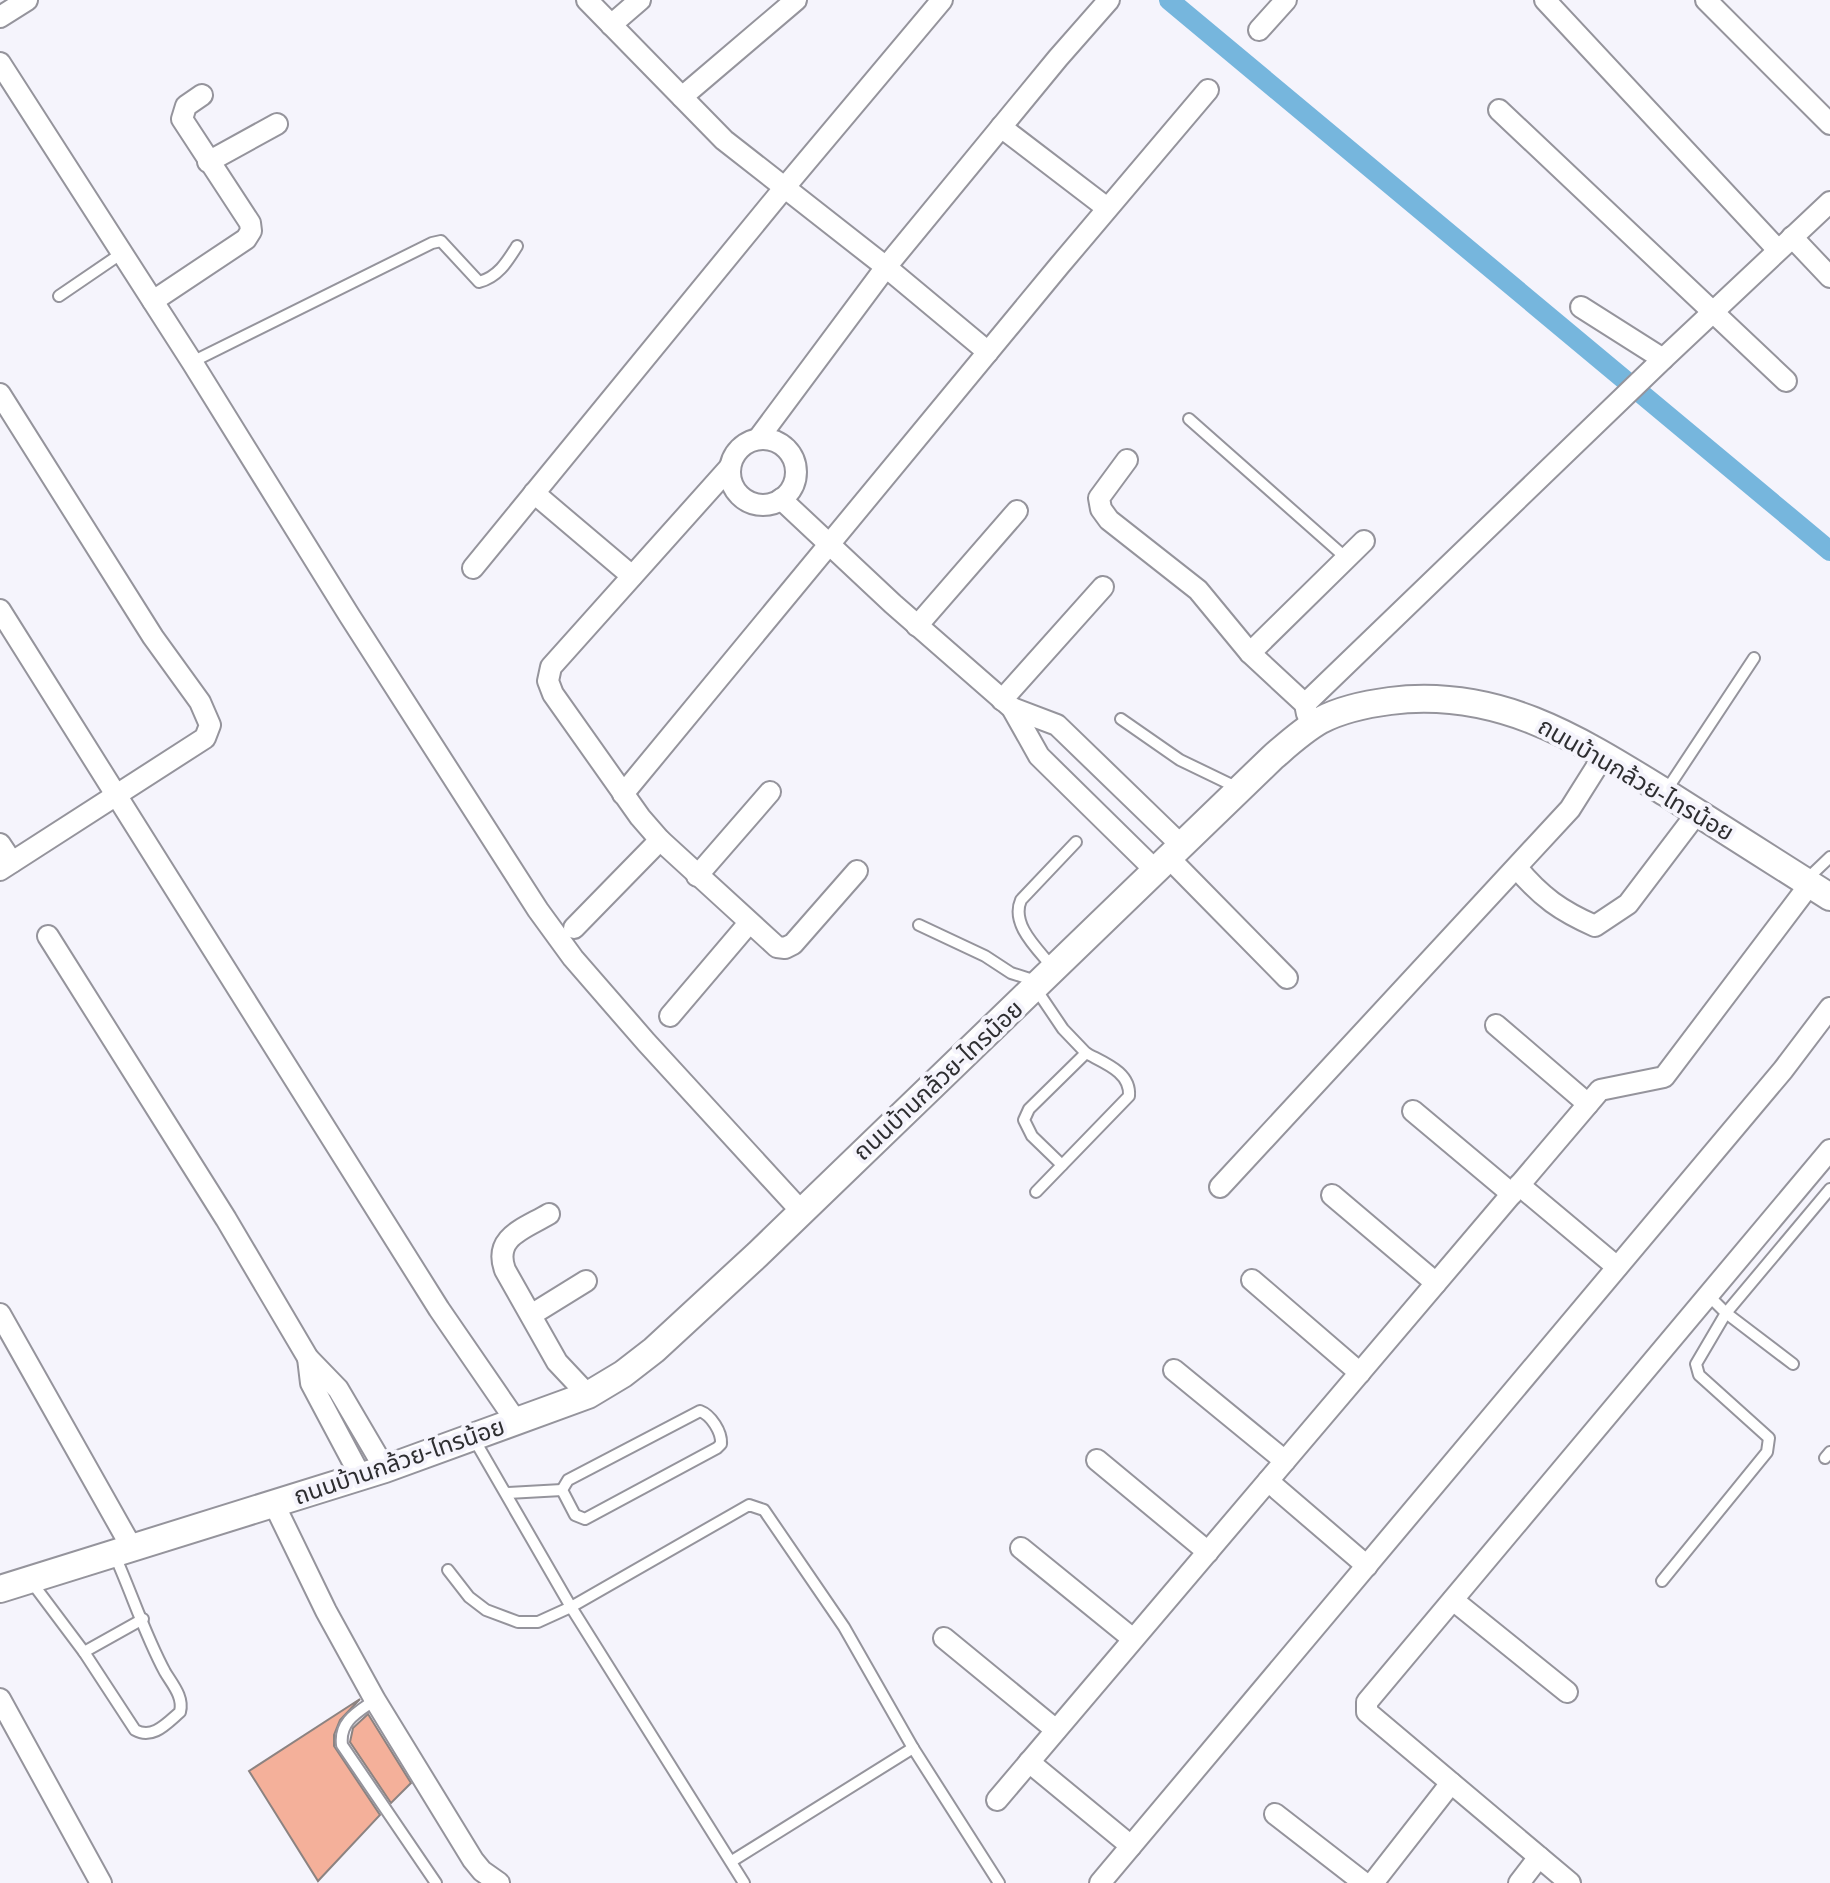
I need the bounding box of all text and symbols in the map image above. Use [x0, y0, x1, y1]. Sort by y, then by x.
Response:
street label: ถนนบ้านกล้วย-ไทรน้อย [1533, 712, 1739, 846]
street label: ถนนบ้านกล้วย-ไทรน้อย [848, 995, 1028, 1165]
street label: ถนนบ้านกล้วย-ไทรน้อย [290, 1412, 508, 1510]

